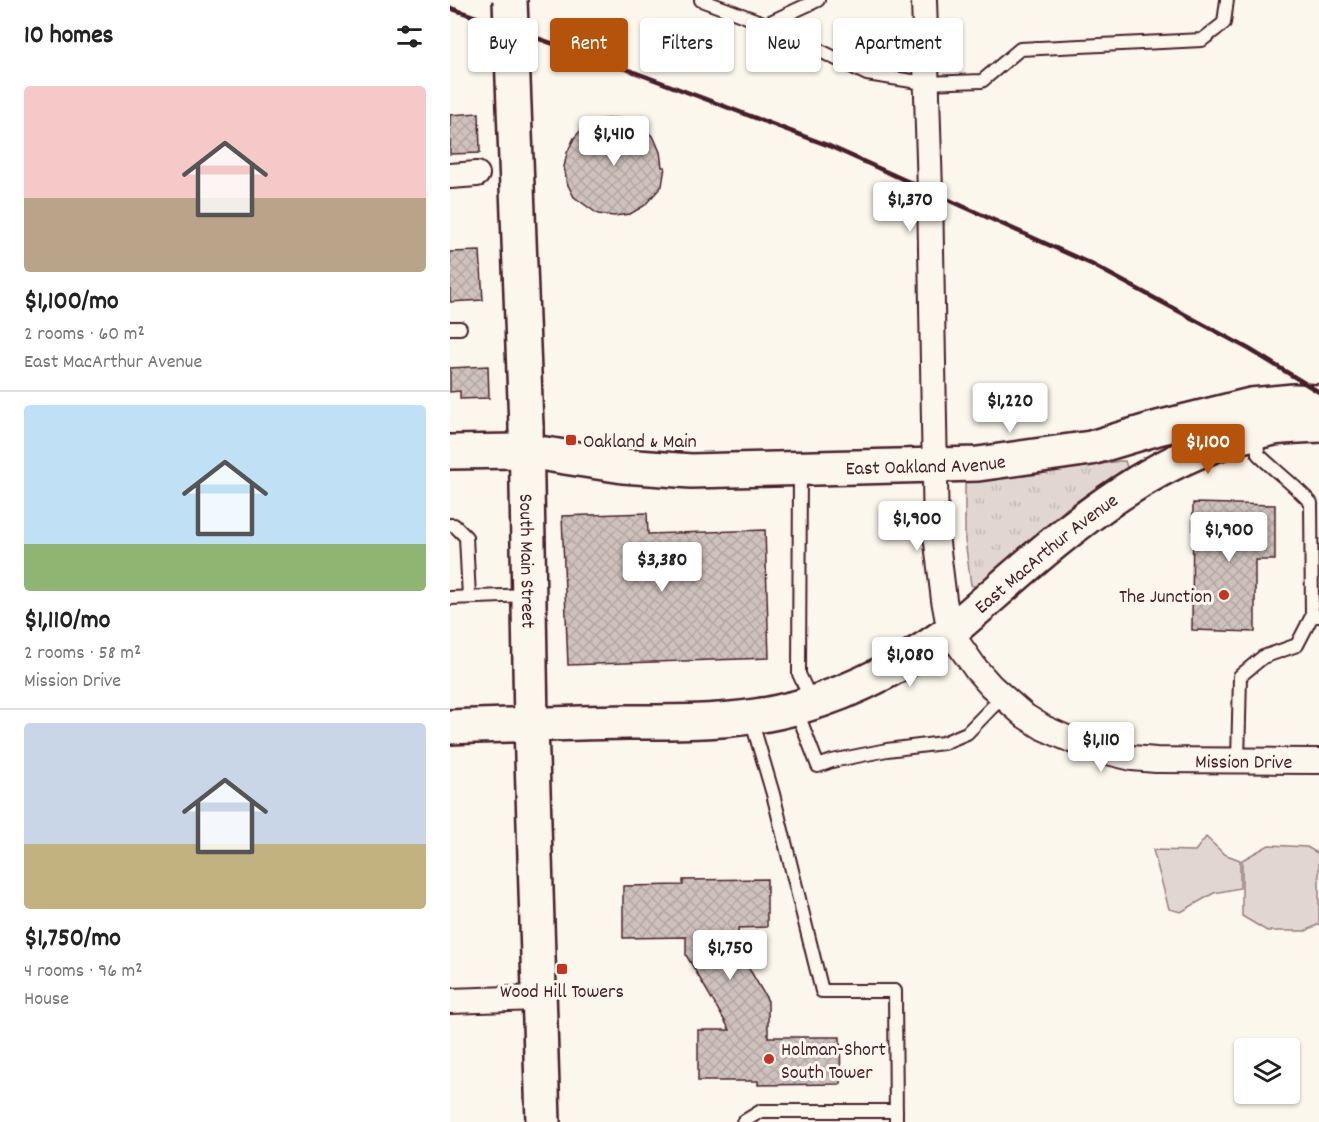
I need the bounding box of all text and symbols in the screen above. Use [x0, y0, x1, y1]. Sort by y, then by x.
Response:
text: 10 homes [24, 18, 114, 55]
chip: Buy [468, 18, 538, 72]
chip: Rent [550, 18, 628, 72]
chip: Filters [640, 18, 734, 72]
chip: New [746, 18, 821, 72]
chip: Apartment [833, 18, 963, 72]
icon: filters [393, 20, 426, 53]
pin: $1,410 [565, 116, 663, 167]
text: $1,410 [593, 121, 635, 149]
icon: home [171, 125, 279, 233]
pin: $1,370 [861, 182, 959, 233]
text: $1,370 [887, 187, 933, 215]
text: $1,100/mo [24, 284, 119, 321]
text: 2 rooms · 60 m² [24, 321, 145, 349]
text: East MacArthur Avenue [24, 349, 202, 377]
pin: $1,220 [961, 383, 1059, 434]
text: $1,220 [987, 388, 1033, 416]
pin: $1,100 [1159, 424, 1257, 475]
place label: Oakland & Main [583, 429, 697, 457]
text: $1,100 [1186, 429, 1230, 457]
marker: Oakland & Main [564, 433, 578, 447]
icon: home [171, 444, 279, 552]
street label: East Oakland Avenue [845, 449, 1008, 484]
street label: East MacArthur Avenue [969, 488, 1125, 622]
street label: South Main Street [510, 493, 540, 629]
pin: $1,900 [868, 501, 966, 552]
text: $1,900 [892, 506, 942, 534]
pin: $1,900 [1180, 512, 1278, 563]
text: $1,900 [1204, 517, 1254, 545]
pin: $3,380 [613, 542, 711, 593]
text: $3,380 [637, 547, 687, 575]
place label: The Junction [1119, 584, 1212, 612]
marker: The Junction [1217, 588, 1231, 602]
text: $1,110/mo [24, 603, 110, 640]
pin: $1,080 [861, 637, 959, 688]
text: 2 rooms · 58 m² [24, 640, 141, 668]
text: $1,080 [886, 642, 934, 670]
text: Mission Drive [24, 668, 121, 696]
pin: $1,110 [1052, 722, 1150, 773]
text: $1,110 [1082, 727, 1120, 755]
street label: Mission Drive [1195, 749, 1293, 778]
icon: home [171, 762, 279, 870]
text: $1,750/mo [24, 921, 121, 958]
pin: $1,750 [681, 930, 779, 981]
text: $1,750 [707, 935, 753, 963]
text: 4 rooms · 96 m² [24, 958, 143, 986]
marker: Wood Hill Towers [555, 962, 569, 976]
place label: Wood Hill Towers [500, 979, 624, 1007]
text: House [24, 986, 69, 1014]
place label: Holman-Short South Tower [781, 1037, 886, 1088]
map controls [1234, 1038, 1300, 1104]
button: layers [1234, 1038, 1300, 1104]
marker: Holman-Short South Tower [762, 1052, 776, 1066]

